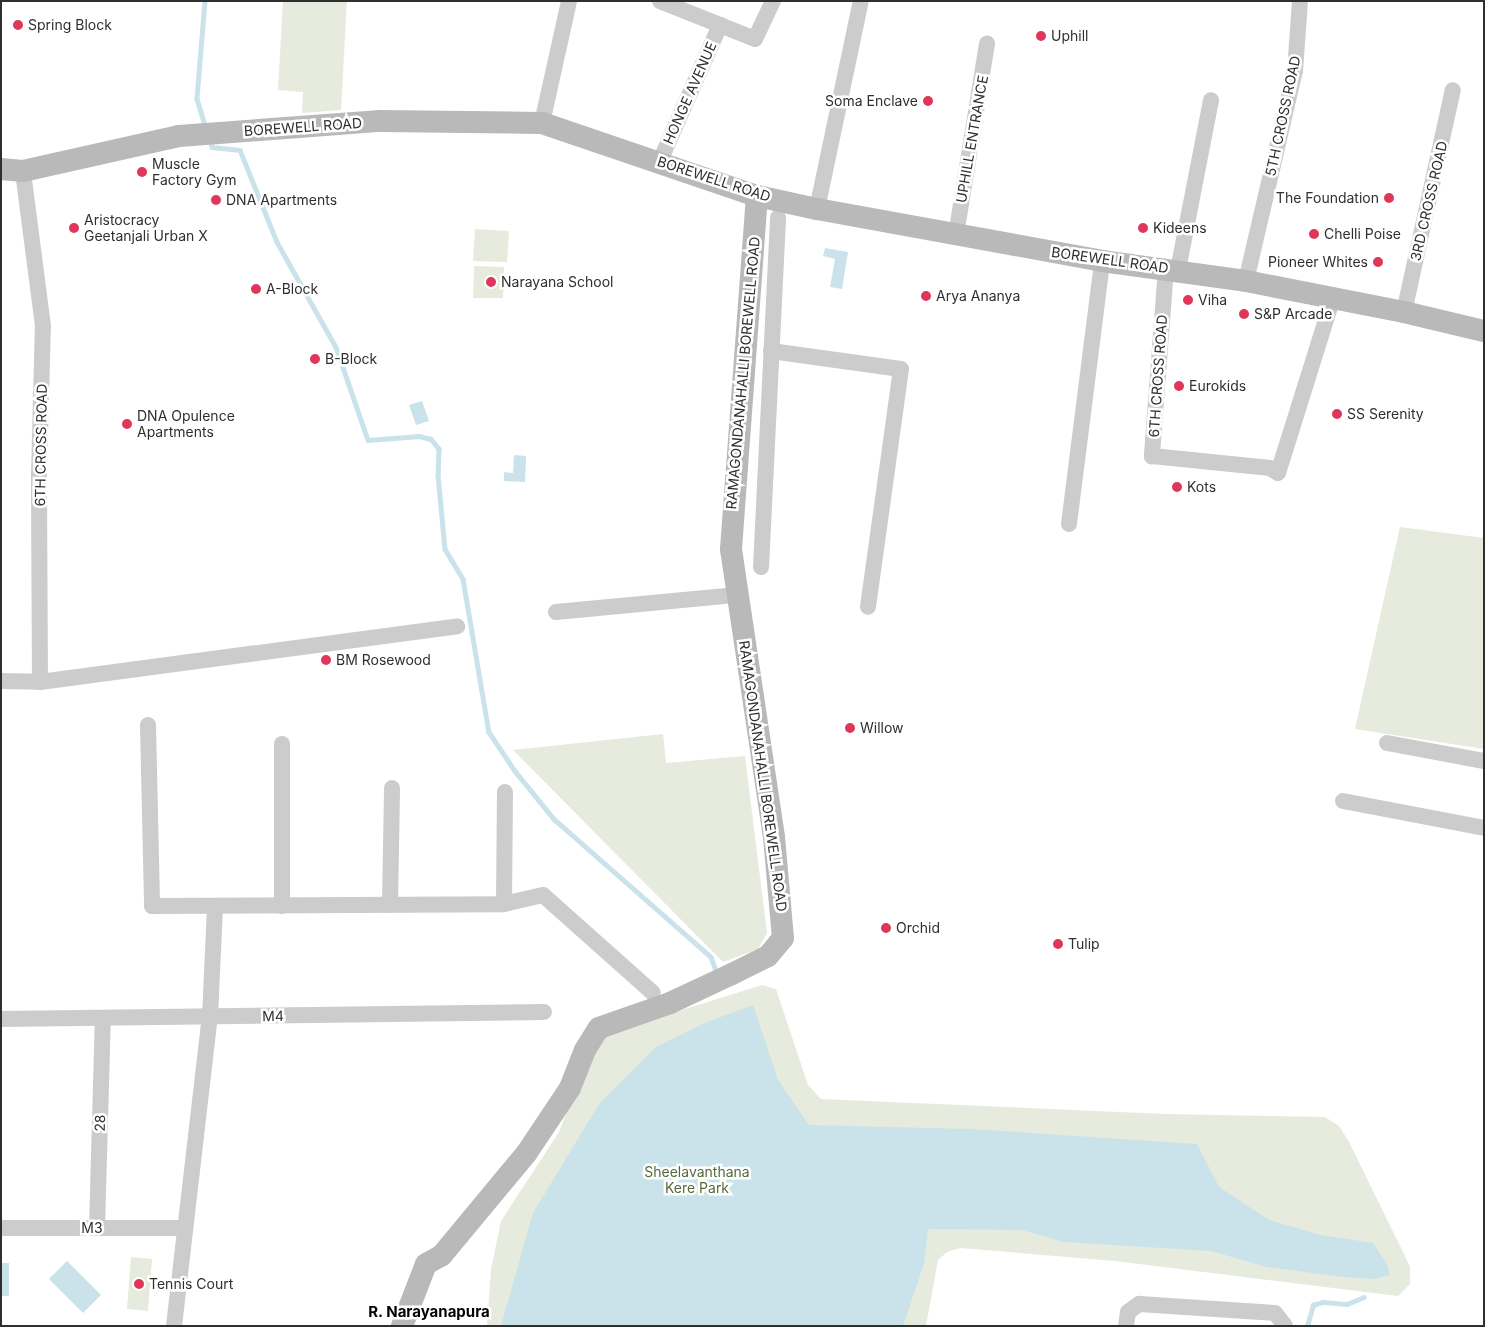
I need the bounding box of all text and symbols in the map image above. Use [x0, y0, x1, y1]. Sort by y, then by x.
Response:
place label: Spring Block [28, 17, 112, 33]
marker: Spring Block [12, 19, 24, 31]
place label: Uphill [1051, 28, 1088, 44]
marker: Uphill [1035, 30, 1047, 42]
street label: HONGE AVENUE [660, 39, 720, 147]
street label: 5TH CROSS ROAD [1262, 54, 1304, 178]
street label: UPHILL ENTRANCE [953, 74, 991, 204]
place label: Soma Enclave [825, 93, 918, 109]
marker: Soma Enclave [922, 95, 934, 107]
street label: BOREWELL ROAD [243, 114, 363, 140]
street label: 3RD CROSS ROAD [1407, 139, 1451, 263]
street label: BOREWELL ROAD [655, 153, 773, 205]
place label: Muscle Factory Gym [152, 156, 236, 188]
marker: Muscle Factory Gym [136, 166, 148, 178]
place label: The Foundation [1276, 190, 1379, 206]
place label: DNA Apartments [226, 192, 337, 208]
marker: The Foundation [1383, 192, 1395, 204]
marker: DNA Apartments [210, 194, 222, 206]
place label: Aristocracy Geetanjali Urban X [84, 212, 208, 244]
place label: Kideens [1153, 220, 1207, 236]
marker: Aristocracy Geetanjali Urban X [68, 222, 80, 234]
marker: Kideens [1137, 222, 1149, 234]
place label: Chelli Poise [1324, 226, 1401, 242]
marker: Chelli Poise [1308, 228, 1320, 240]
street label: RAMAGONDANAHALLI BOREWELL ROAD [723, 236, 763, 510]
street label: BOREWELL ROAD [1050, 243, 1170, 277]
place label: Pioneer Whites [1268, 254, 1368, 270]
marker: Pioneer Whites [1372, 256, 1384, 268]
place label: Narayana School [501, 274, 614, 290]
marker: Narayana School [485, 276, 497, 288]
place label: A-Block [266, 281, 318, 297]
marker: A-Block [250, 283, 262, 295]
place label: Arya Ananya [936, 288, 1020, 304]
marker: Arya Ananya [920, 290, 932, 302]
place label: Viha [1198, 292, 1227, 308]
marker: Viha [1182, 294, 1194, 306]
place label: S&P Arcade [1254, 306, 1332, 322]
marker: S&P Arcade [1238, 308, 1250, 320]
street label: 6TH CROSS ROAD [1145, 314, 1171, 438]
place label: B-Block [325, 351, 377, 367]
marker: B-Block [309, 353, 321, 365]
place label: Eurokids [1189, 378, 1246, 394]
marker: Eurokids [1173, 380, 1185, 392]
street label: 6TH CROSS ROAD [32, 383, 50, 507]
place label: SS Serenity [1347, 406, 1424, 422]
place label: DNA Opulence Apartments [137, 408, 235, 441]
marker: SS Serenity [1331, 408, 1343, 420]
marker: DNA Opulence Apartments [121, 418, 133, 430]
place label: Kots [1187, 479, 1216, 495]
marker: Kots [1171, 481, 1183, 493]
street label: RAMAGONDANAHALLI BOREWELL ROAD [736, 639, 790, 913]
place label: BM Rosewood [336, 652, 431, 668]
marker: BM Rosewood [320, 654, 332, 666]
place label: Willow [860, 720, 904, 736]
marker: Willow [844, 722, 856, 734]
place label: Orchid [896, 920, 940, 936]
marker: Orchid [880, 922, 892, 934]
place label: Tulip [1068, 936, 1100, 952]
marker: Tulip [1052, 938, 1064, 950]
street label: M4 [262, 1007, 284, 1025]
street label: 28 [91, 1114, 109, 1132]
park label: Sheelavanthana Kere Park [644, 1164, 750, 1196]
street label: M3 [81, 1220, 103, 1236]
place label: Tennis Court [149, 1276, 233, 1292]
marker: Tennis Court [133, 1278, 145, 1290]
district label: R. Narayanapura [368, 1303, 490, 1321]

